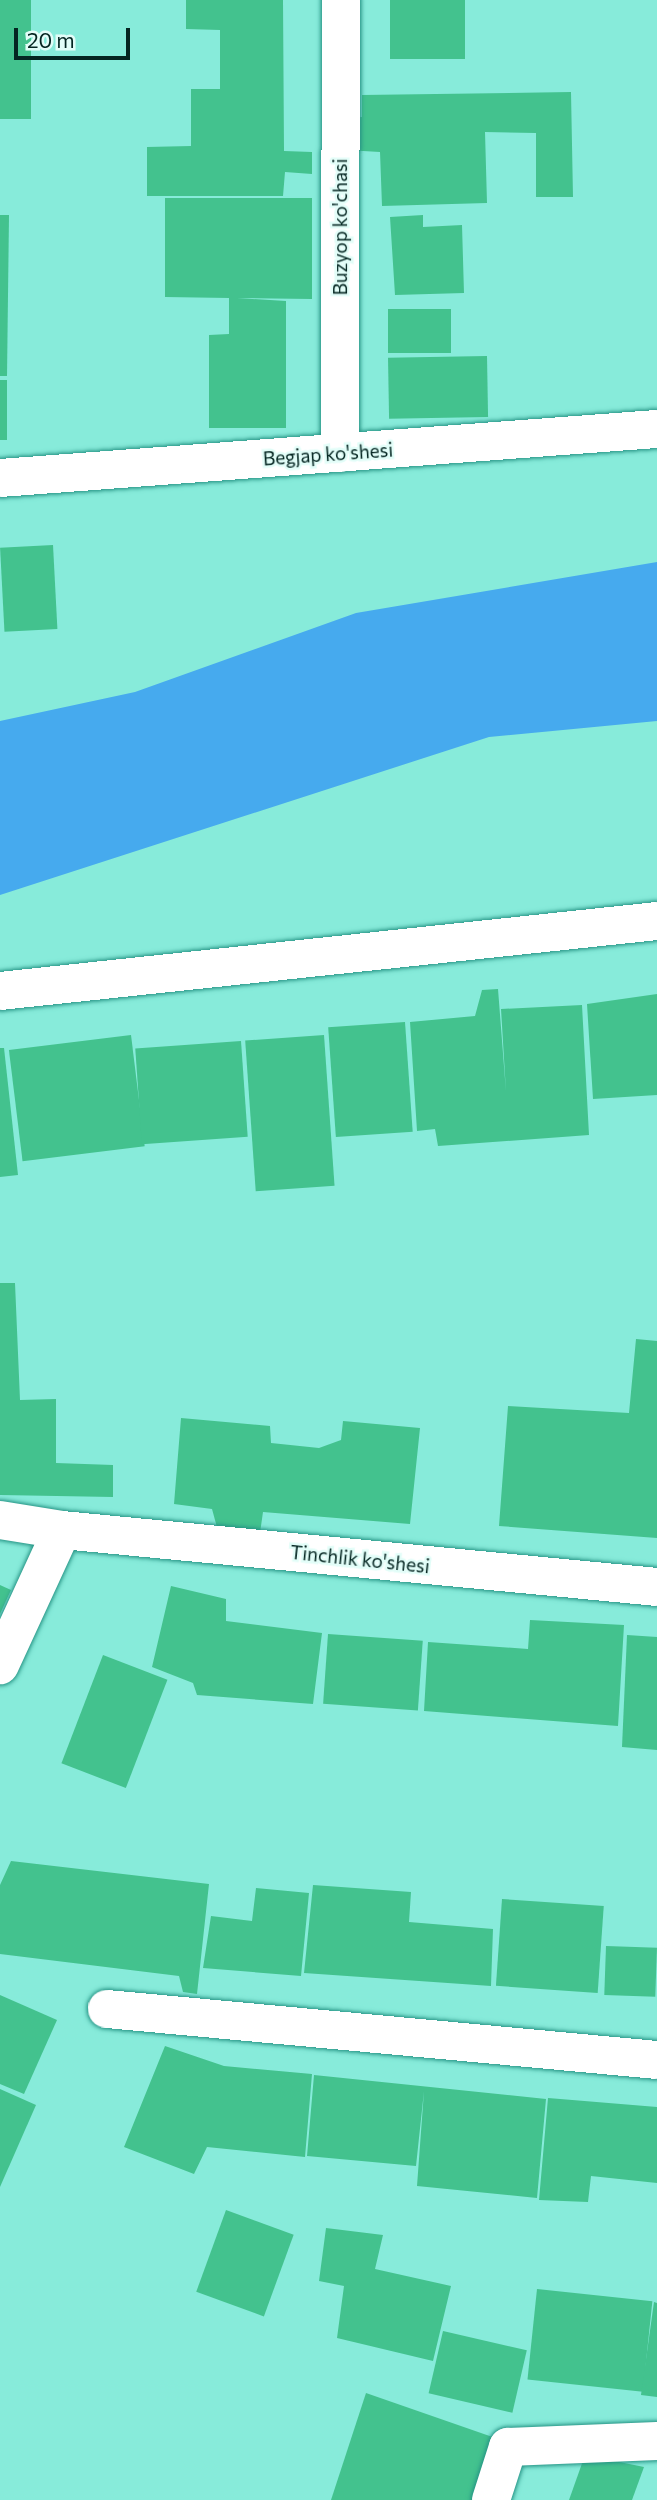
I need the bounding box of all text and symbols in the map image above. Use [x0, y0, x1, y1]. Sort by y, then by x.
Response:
scale bar [18, 14, 133, 58]
text: 20 m [27, 27, 75, 52]
street label: Buzyop ko'chasi [329, 159, 351, 295]
street label: Begjap ko'shesi [262, 438, 394, 470]
street label: Tinchlik ko'shesi [289, 1540, 431, 1578]

